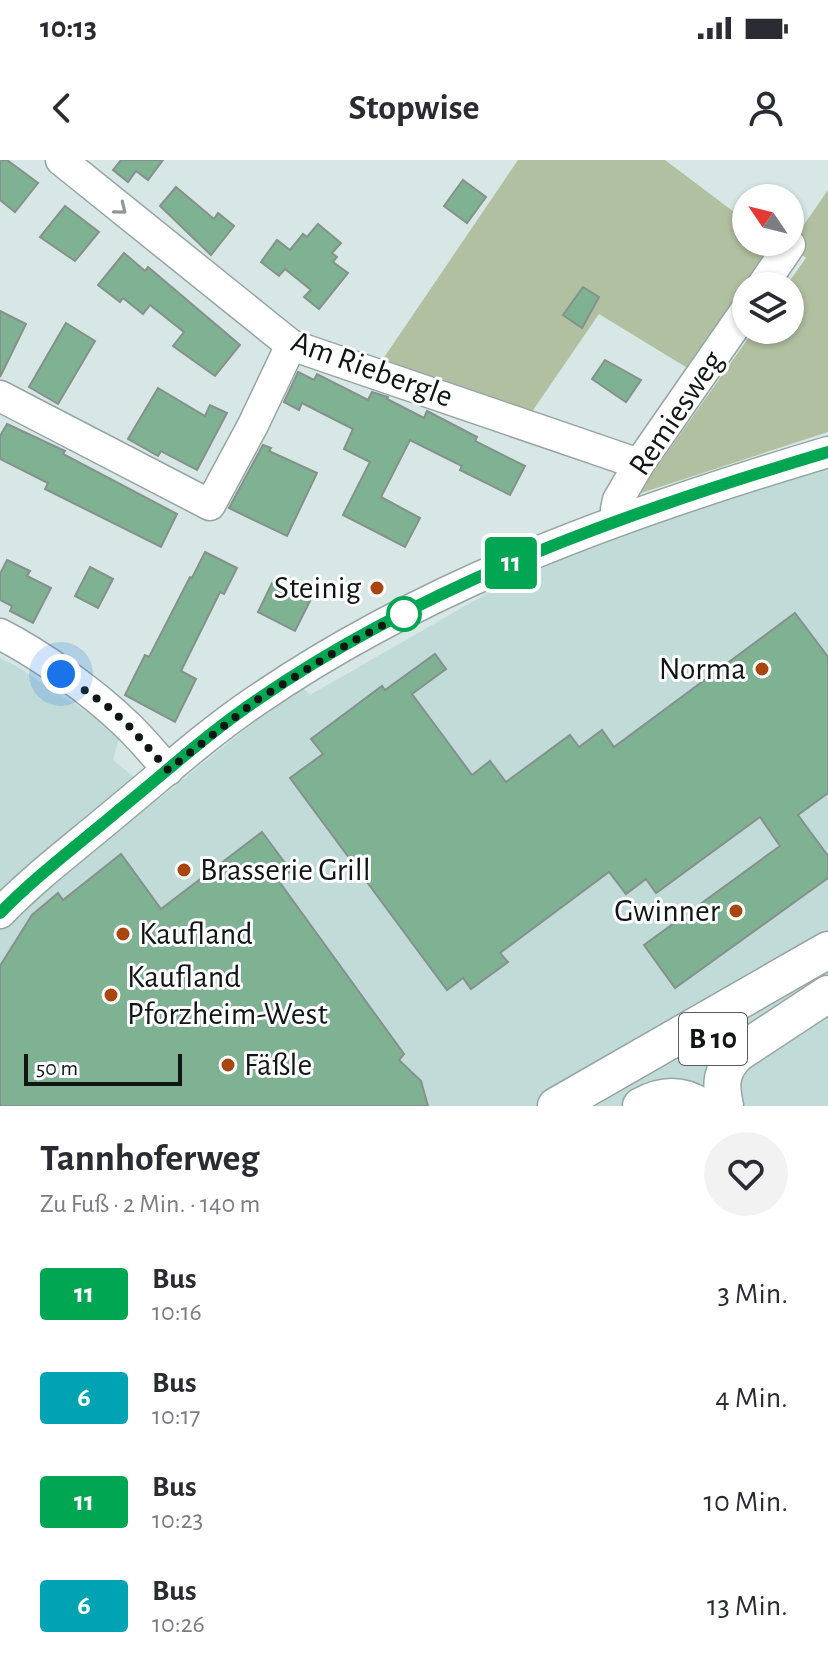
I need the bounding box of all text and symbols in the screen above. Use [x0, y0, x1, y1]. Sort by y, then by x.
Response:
text: 10:13 [40, 13, 97, 43]
icon: back [40, 86, 84, 130]
icon: person [744, 86, 788, 130]
text: Stopwise [348, 90, 480, 126]
north arrow [732, 184, 804, 256]
map controls [732, 184, 804, 344]
one-way arrow [112, 199, 127, 214]
button: layers [732, 272, 804, 344]
street label: Am Riebergle [287, 325, 457, 413]
street label: Remiesweg [623, 345, 729, 481]
line badge: 11 [475, 537, 547, 589]
text: 11 [501, 549, 521, 577]
place label: Steinig [274, 572, 361, 604]
marker: Steinig [368, 579, 386, 597]
unlabelled marker [387, 597, 421, 631]
place label: Norma [659, 653, 746, 685]
your location [41, 654, 81, 694]
marker: Norma [753, 660, 771, 678]
place label: Brasserie Grill [200, 854, 371, 886]
marker: Brasserie Grill [175, 861, 193, 879]
place label: Gwinner [614, 895, 721, 927]
marker: Gwinner [727, 902, 745, 920]
place label: Kaufland [139, 918, 253, 950]
marker: Kaufland [114, 925, 132, 943]
place label: Kaufland Pforzheim-West [127, 961, 328, 1030]
marker: Kaufland Pforzheim-West [102, 986, 120, 1004]
road number: B 10 [679, 1013, 747, 1065]
place label: Fäßle [244, 1049, 312, 1081]
scale bar [24, 1050, 182, 1086]
marker: Fäßle [219, 1056, 237, 1074]
text: 50 m [36, 1057, 78, 1079]
button: heart [704, 1132, 788, 1216]
text: Tannhoferweg [40, 1140, 259, 1178]
text: Zu Fuß · 2 Min. · 140 m [40, 1191, 260, 1217]
text: Bus [152, 1264, 197, 1294]
text: 3 Min. [717, 1279, 788, 1309]
text: 11 [74, 1280, 94, 1308]
text: 10:16 [152, 1299, 202, 1325]
text: Bus [152, 1368, 197, 1398]
text: 4 Min. [715, 1383, 788, 1413]
text: 6 [77, 1384, 91, 1412]
text: 10:17 [152, 1403, 200, 1429]
text: Bus [152, 1472, 197, 1502]
text: 10 Min. [704, 1487, 788, 1517]
text: 11 [74, 1488, 94, 1516]
text: 10:23 [152, 1507, 203, 1533]
text: Bus [152, 1576, 197, 1606]
text: 13 Min. [707, 1591, 788, 1621]
text: 6 [77, 1592, 91, 1620]
text: 10:26 [152, 1611, 205, 1637]

